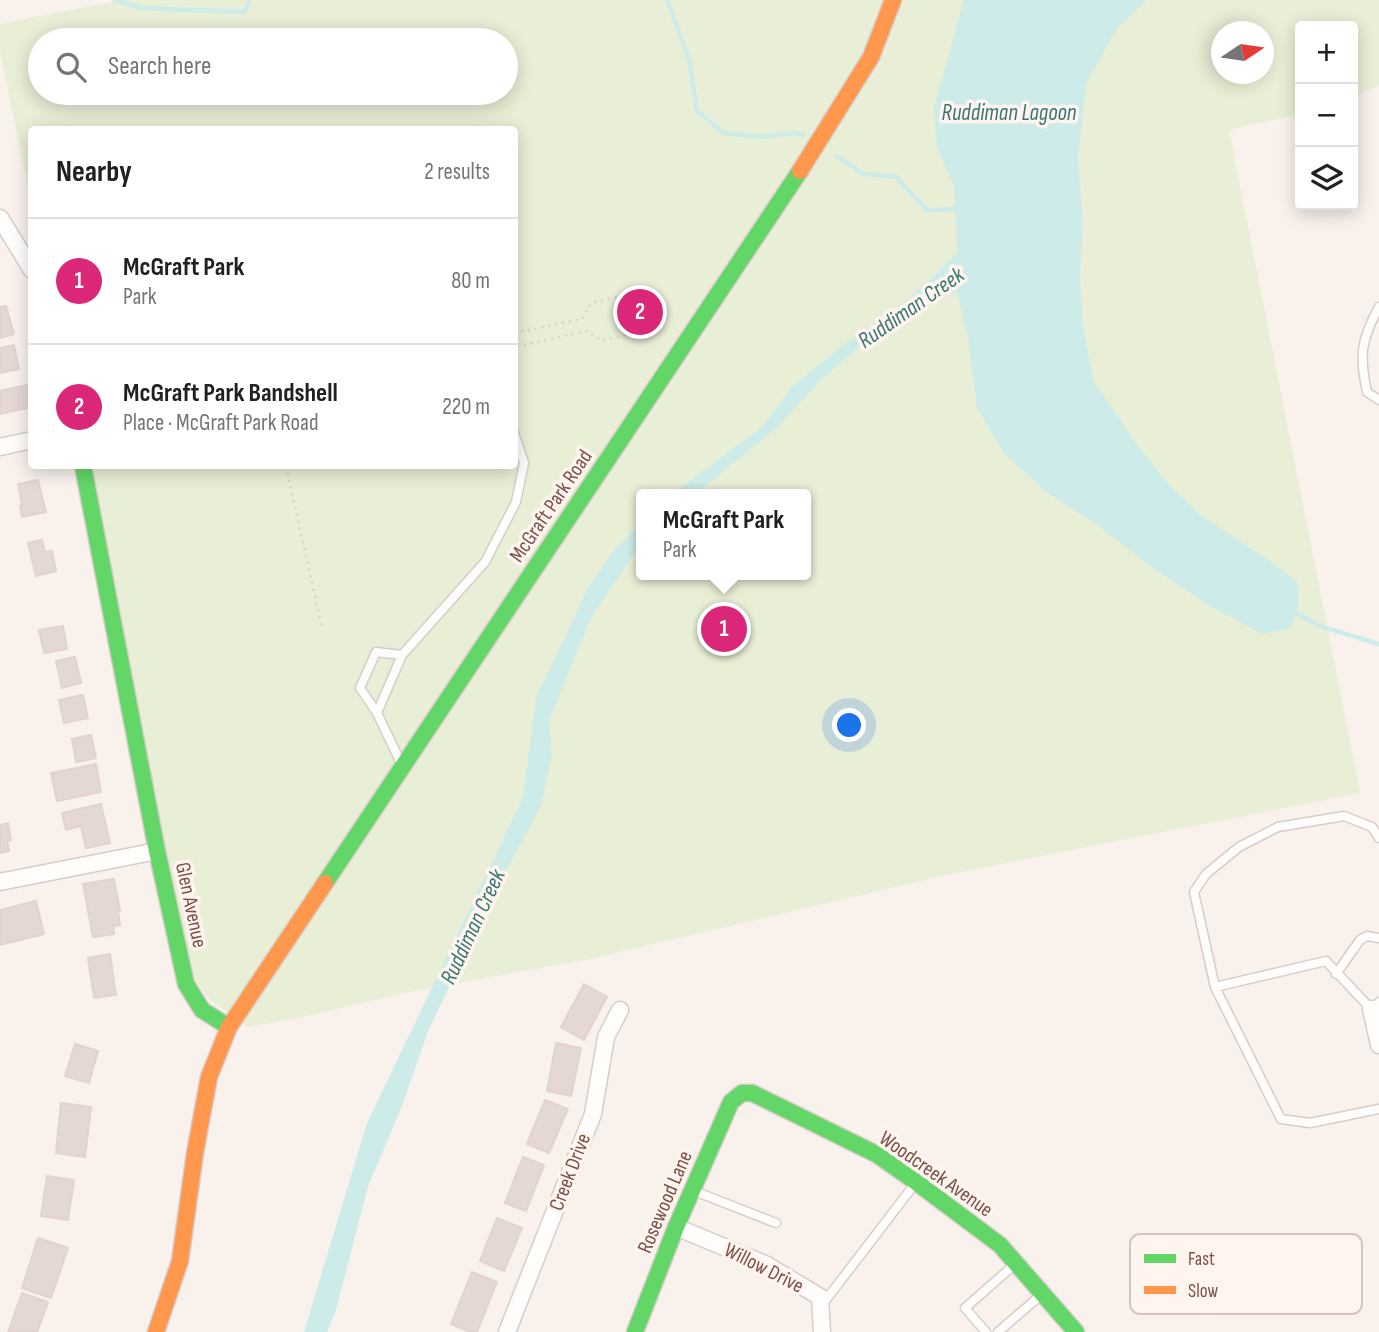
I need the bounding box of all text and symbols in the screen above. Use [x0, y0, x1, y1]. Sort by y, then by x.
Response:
north arrow [1211, 21, 1274, 84]
map controls [1295, 21, 1358, 210]
button: + [1295, 21, 1358, 84]
search box [28, 28, 518, 105]
icon: search [52, 48, 90, 86]
text: Search here [108, 51, 211, 82]
button: − [1295, 84, 1358, 147]
water label: Ruddiman Lagoon [942, 99, 1077, 127]
button: layers [1295, 147, 1358, 210]
text: Nearby [56, 154, 132, 190]
text: 2 results [424, 158, 490, 186]
text: McGraft Park [123, 252, 244, 283]
water label: Ruddiman Creek [852, 260, 971, 355]
text: 1 [74, 267, 84, 295]
text: 80 m [451, 267, 490, 295]
text: Park [123, 283, 157, 311]
pin: 2 [617, 286, 663, 338]
text: McGraft Park Bandshell [123, 378, 338, 409]
text: 2 [74, 393, 84, 421]
text: 220 m [442, 393, 490, 421]
text: Place · McGraft Park Road [123, 409, 318, 437]
street label: McGraft Park Road [504, 445, 598, 567]
popup [636, 489, 811, 580]
text: McGraft Park [663, 505, 784, 536]
text: Park [663, 536, 696, 564]
pin: 1 [701, 603, 747, 655]
your location [832, 708, 866, 742]
street label: Glen Avenue [170, 860, 212, 950]
water label: Ruddiman Creek [434, 864, 512, 989]
street label: Woodcreek Avenue [874, 1126, 998, 1222]
street label: Creek Drive [544, 1130, 596, 1214]
street label: Rosewood Lane [632, 1147, 698, 1257]
legend [1130, 1234, 1362, 1314]
street label: Willow Drive [720, 1237, 808, 1299]
text: Fast [1188, 1248, 1215, 1271]
text: Slow [1188, 1280, 1218, 1303]

